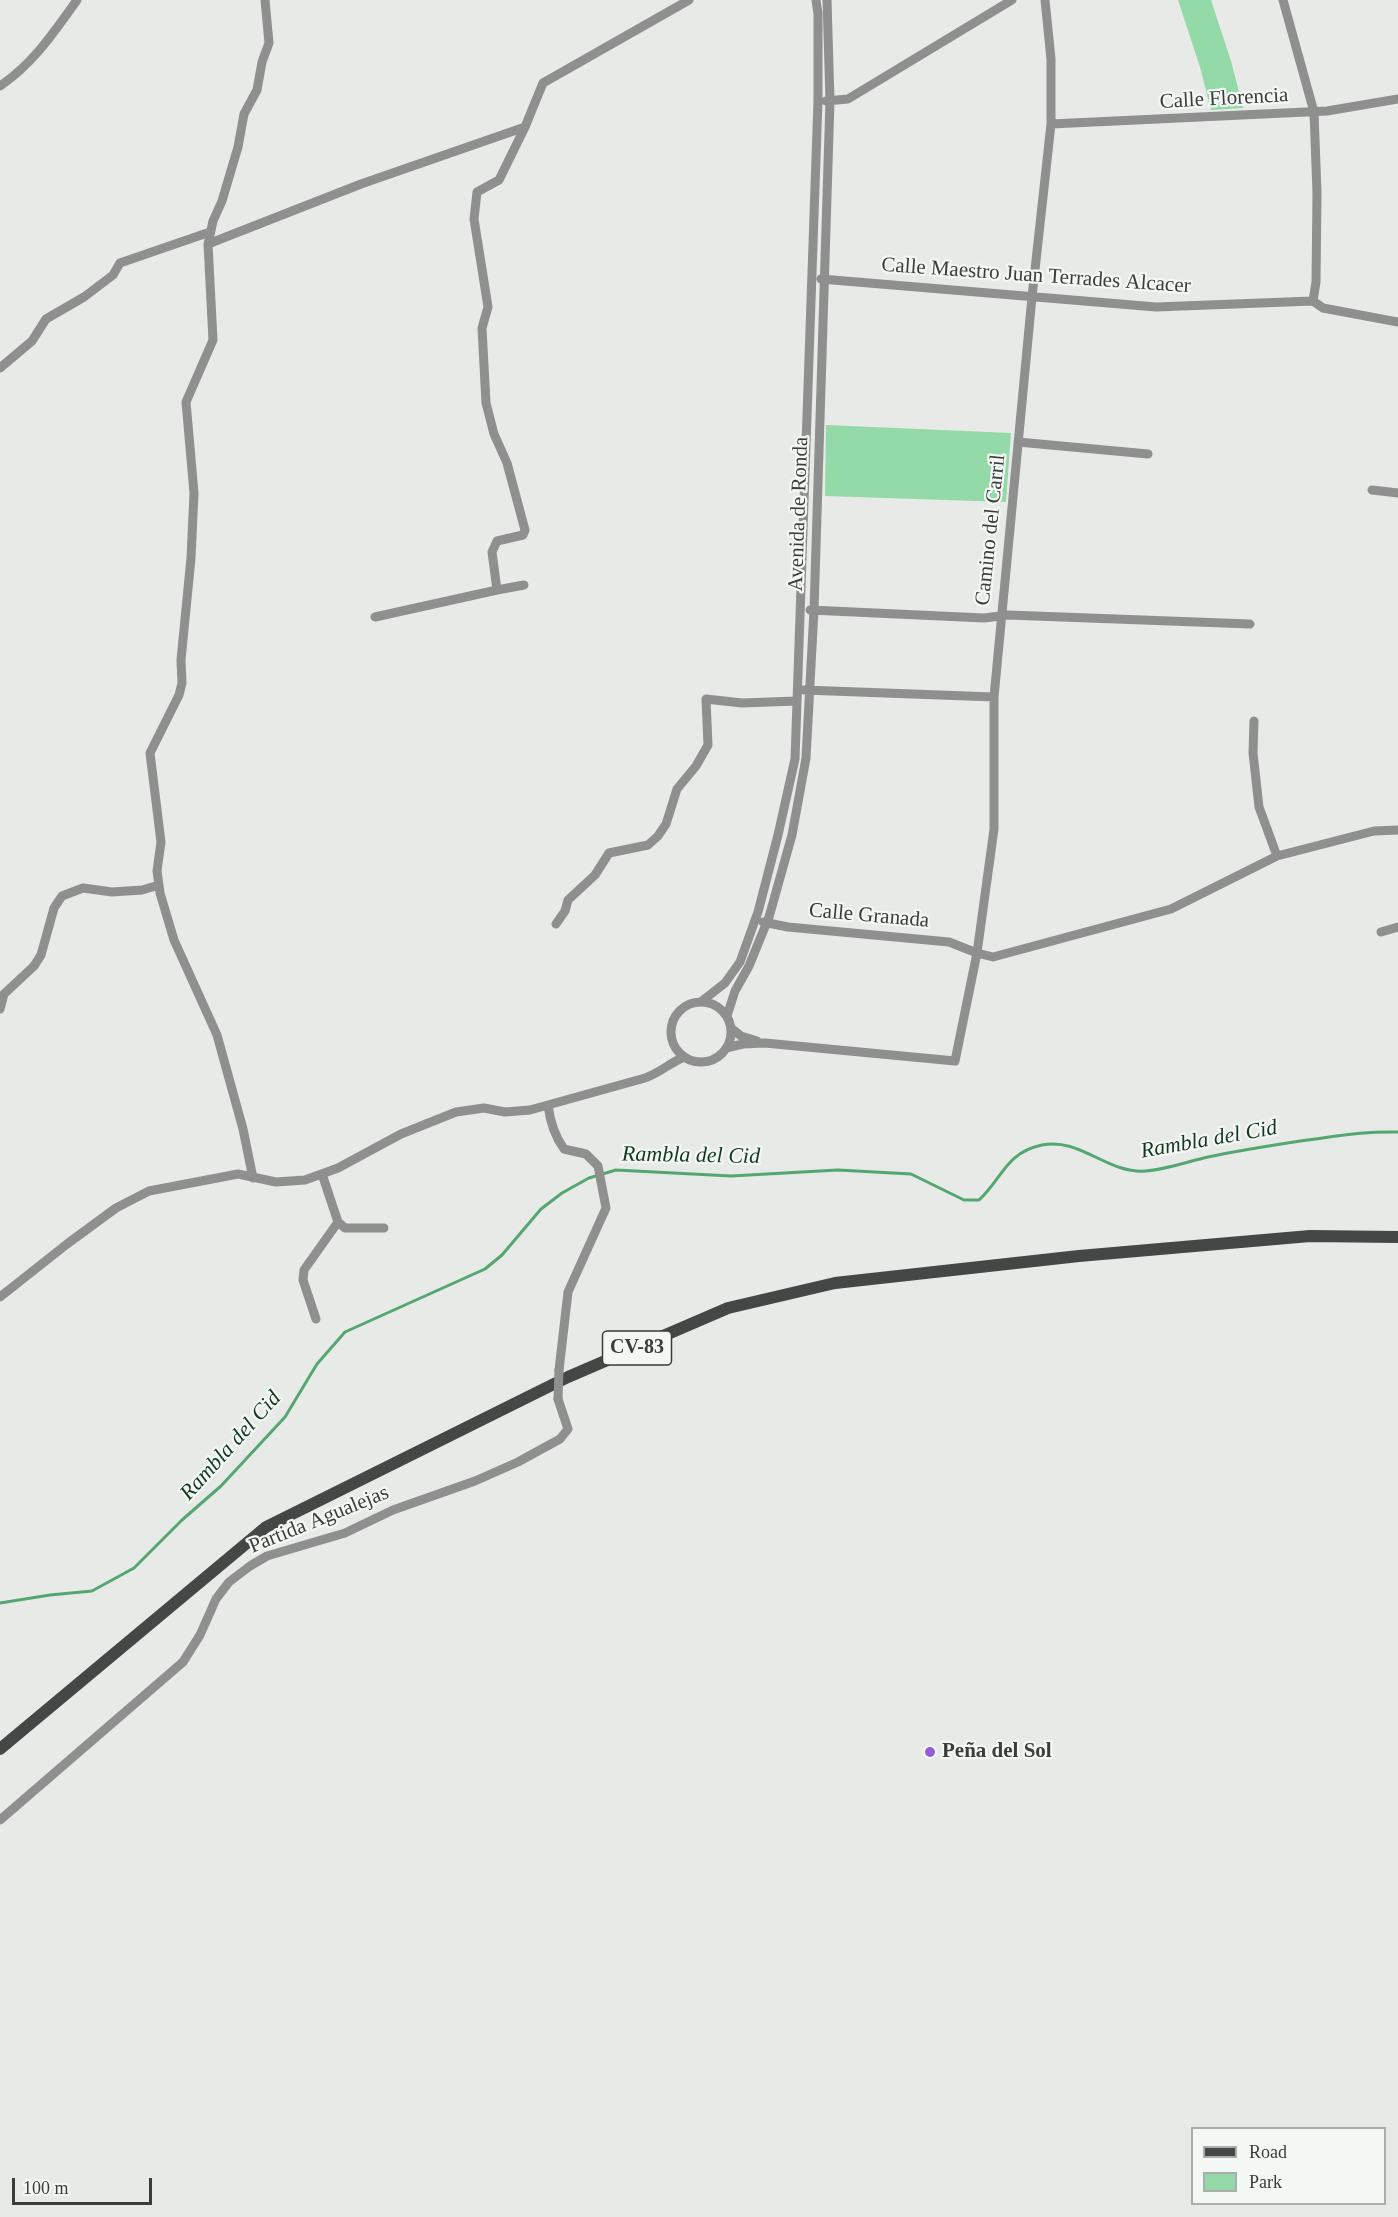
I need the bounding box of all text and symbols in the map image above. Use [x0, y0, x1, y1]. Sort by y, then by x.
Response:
street label: Calle Florencia [1159, 83, 1289, 115]
street label: Calle Maestro Juan Terrades Alcacer [881, 253, 1191, 299]
street label: Avenida de Ronda [784, 436, 814, 592]
street label: Camino del Carril [971, 453, 1011, 607]
street label: Calle Granada [808, 898, 930, 934]
water label: Rambla del Cid [1139, 1115, 1279, 1165]
water label: Rambla del Cid [622, 1142, 760, 1170]
road number: CV-83 [602, 1331, 672, 1365]
water label: Rambla del Cid [175, 1386, 287, 1506]
street label: Partida Agualejas [245, 1480, 393, 1560]
place label: Peña del Sol [942, 1739, 1052, 1765]
marker: Peña del Sol [923, 1745, 937, 1759]
legend [1191, 2127, 1386, 2205]
text: Road [1249, 2142, 1287, 2162]
scale bar [15, 2166, 154, 2204]
text: Park [1249, 2172, 1282, 2192]
text: 100 m [23, 2178, 69, 2198]

